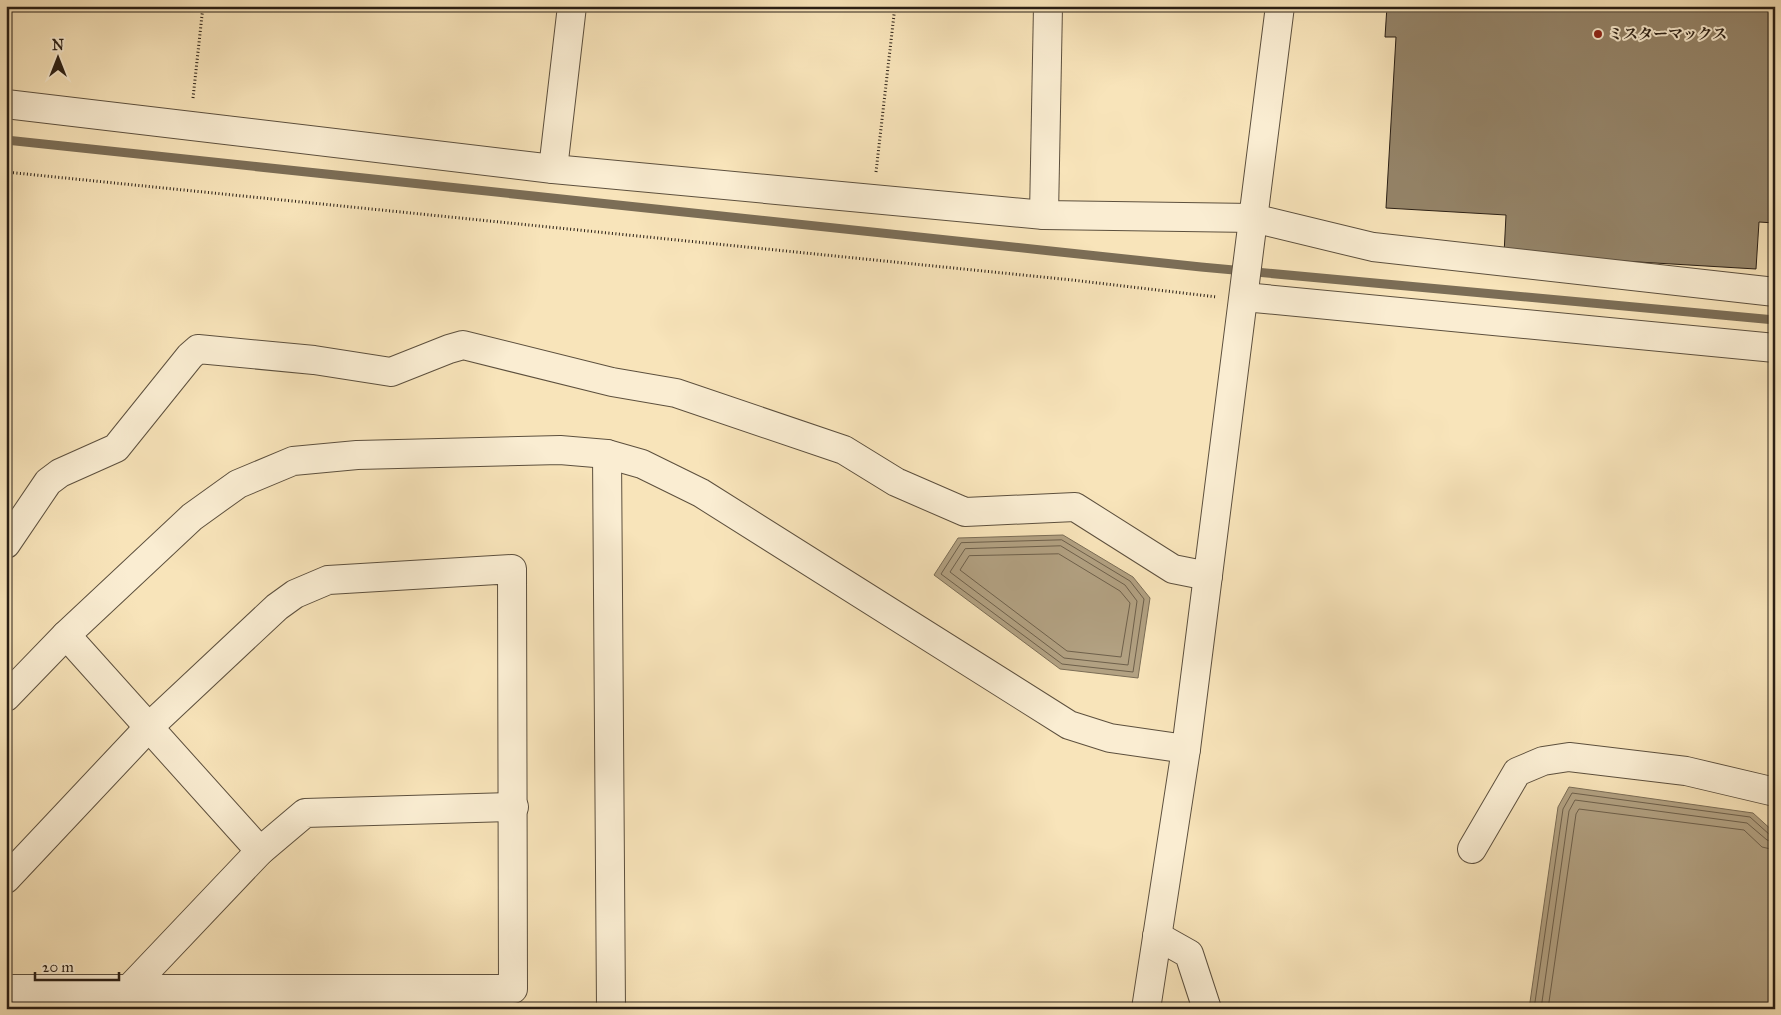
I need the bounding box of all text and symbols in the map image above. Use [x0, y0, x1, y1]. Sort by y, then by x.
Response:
place label: ミスターマックス [1608, 25, 1727, 43]
marker: ミスターマックス [1592, 28, 1604, 40]
north arrow [32, 32, 82, 82]
text: N [52, 37, 64, 54]
scale bar [35, 950, 119, 982]
text: 20 m [42, 958, 74, 976]

